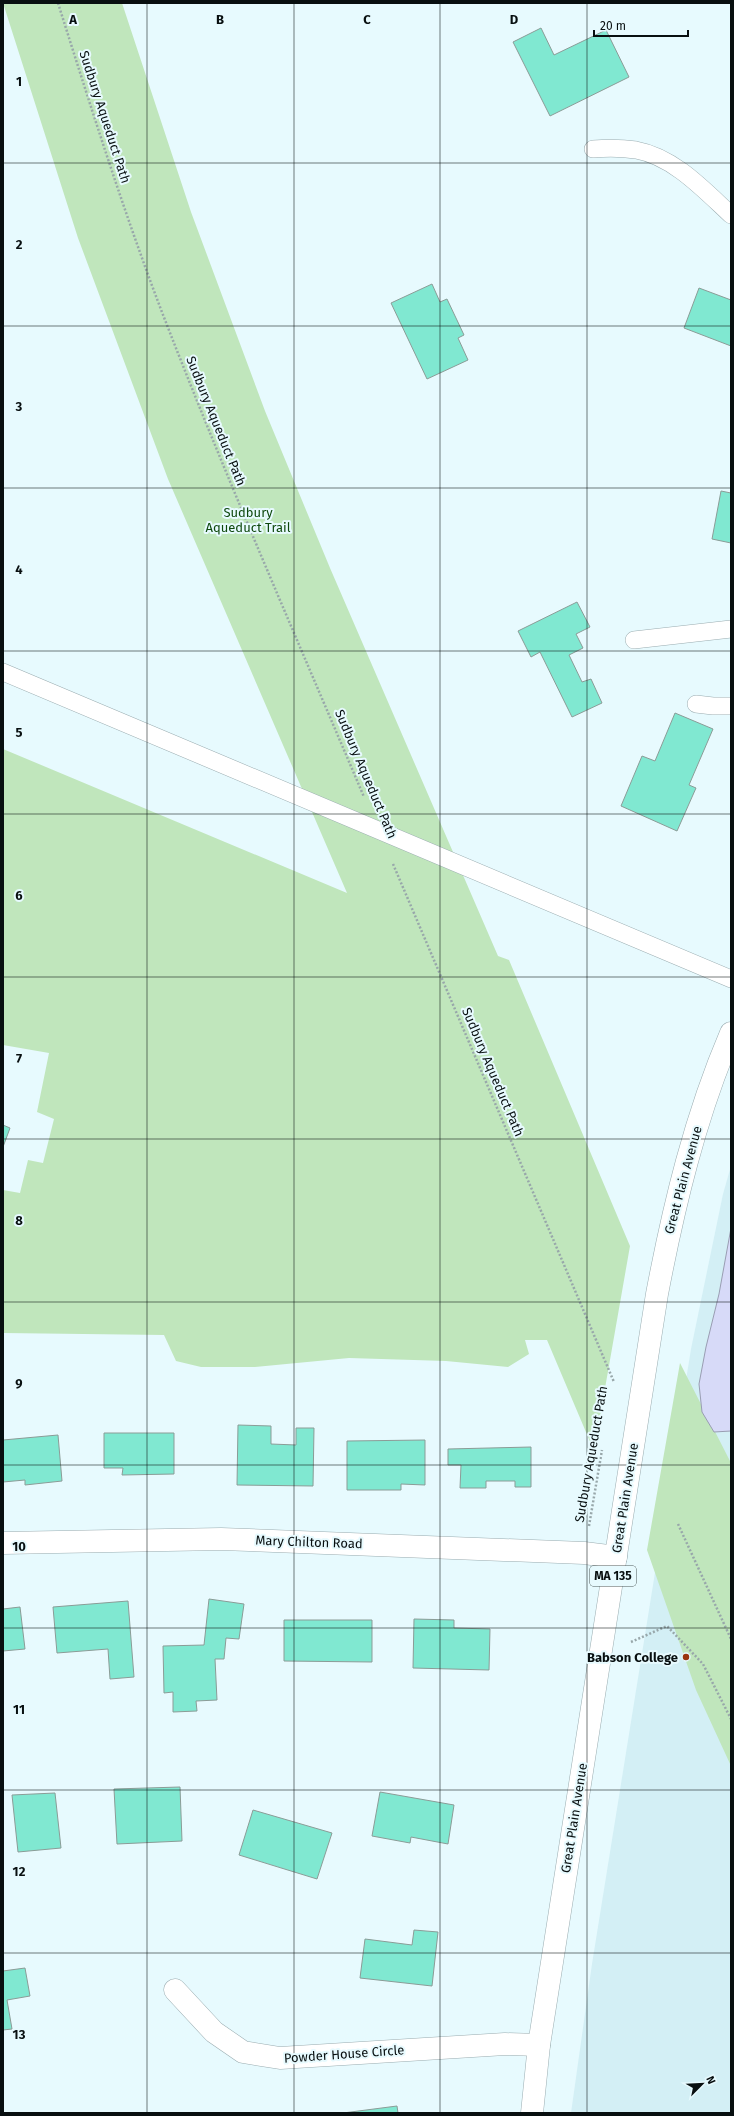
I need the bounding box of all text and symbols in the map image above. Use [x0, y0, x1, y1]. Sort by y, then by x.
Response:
text: A [68, 12, 77, 27]
text: B [216, 12, 224, 27]
text: C [363, 12, 371, 27]
text: D [510, 12, 519, 27]
scale bar [594, 12, 688, 38]
text: 20 m [600, 19, 626, 33]
street label: Sudbury Aqueduct Path [76, 49, 134, 185]
text: 1 [16, 74, 22, 89]
text: 2 [16, 237, 23, 252]
street label: Sudbury Aqueduct Path [183, 354, 249, 488]
text: 3 [15, 399, 23, 414]
park label: Sudbury Aqueduct Trail [205, 505, 291, 535]
text: 4 [15, 562, 23, 577]
street label: Sudbury Aqueduct Path [332, 707, 400, 841]
text: 5 [16, 725, 23, 740]
text: 6 [15, 888, 23, 903]
street label: Sudbury Aqueduct Path [459, 1005, 527, 1139]
text: 7 [16, 1051, 22, 1066]
street label: Great Plain Avenue [661, 1124, 705, 1236]
text: 8 [15, 1213, 23, 1228]
text: 9 [15, 1376, 23, 1391]
street label: Sudbury Aqueduct Path [572, 1385, 610, 1523]
street label: Great Plain Avenue [609, 1442, 641, 1554]
street label: Mary Chilton Road [255, 1533, 363, 1551]
text: 10 [12, 1539, 26, 1554]
road number: MA 135 [590, 1566, 636, 1586]
place label: Babson College [587, 1650, 678, 1665]
marker: Babson College [681, 1652, 691, 1662]
text: 11 [13, 1702, 25, 1717]
street label: Great Plain Avenue [558, 1762, 590, 1874]
text: 12 [13, 1864, 26, 1879]
text: 13 [13, 2027, 26, 2042]
street label: Powder House Circle [283, 2042, 405, 2066]
north arrow [682, 2064, 722, 2104]
text: N [703, 2074, 718, 2086]

